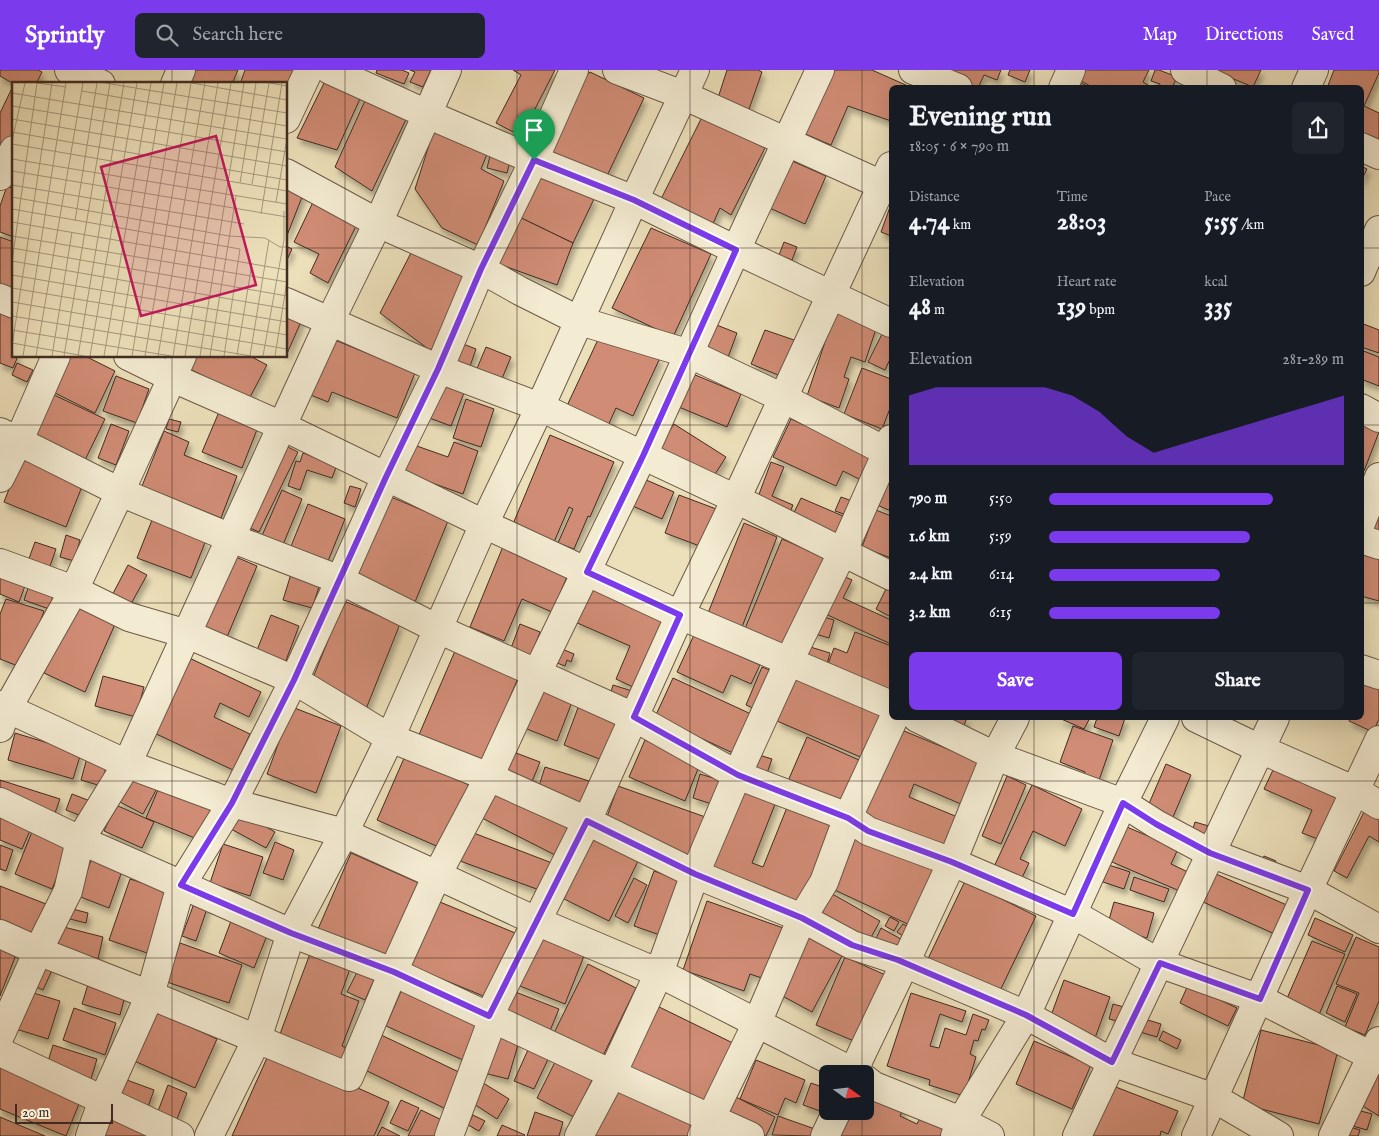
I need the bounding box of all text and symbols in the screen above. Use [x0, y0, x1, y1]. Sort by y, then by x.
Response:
search box [135, 13, 485, 58]
text: Sprintly [25, 20, 105, 51]
icon: search [153, 21, 181, 49]
text: Search here [193, 23, 283, 47]
text: Map [1143, 24, 1177, 47]
text: Directions [1205, 24, 1283, 47]
text: Saved [1311, 24, 1354, 47]
inset map [12, 82, 288, 358]
text: Evening run [909, 100, 1052, 135]
button: share [1292, 102, 1344, 154]
pin [513, 109, 555, 160]
icon: arrive [520, 116, 548, 144]
text: 18:05 · 6 × 790 m [909, 137, 1009, 157]
text: Distance [909, 188, 960, 206]
text: Time [1057, 188, 1088, 206]
text: Pace [1204, 188, 1231, 206]
text: 4.74 [909, 206, 950, 238]
text: 28:03 [1057, 206, 1106, 238]
text: 5:55 [1204, 206, 1238, 238]
text: km [950, 216, 971, 234]
text: /km [1238, 216, 1264, 234]
text: Elevation [909, 273, 965, 291]
text: Heart rate [1057, 273, 1116, 291]
text: kcal [1204, 273, 1228, 291]
text: 48 [909, 291, 931, 323]
text: 139 [1057, 291, 1086, 323]
text: 335 [1204, 291, 1232, 323]
text: m [931, 301, 945, 319]
text: bpm [1086, 301, 1115, 319]
text: Elevation [909, 350, 972, 370]
text: 281–289 m [1282, 350, 1344, 370]
text: 790 m [909, 489, 947, 509]
text: 5:50 [989, 489, 1013, 509]
text: 1.6 km [909, 527, 950, 547]
text: 5:59 [989, 527, 1012, 547]
text: 2.4 km [909, 565, 952, 585]
text: 6:14 [989, 565, 1014, 585]
text: 3.2 km [909, 603, 950, 623]
text: 6:15 [989, 603, 1012, 623]
button: Save [909, 652, 1122, 710]
button: Share [1132, 652, 1344, 710]
north arrow [819, 1065, 874, 1120]
map controls [819, 1065, 874, 1120]
scale bar [15, 1101, 112, 1124]
text: 20 m [22, 1104, 49, 1122]

